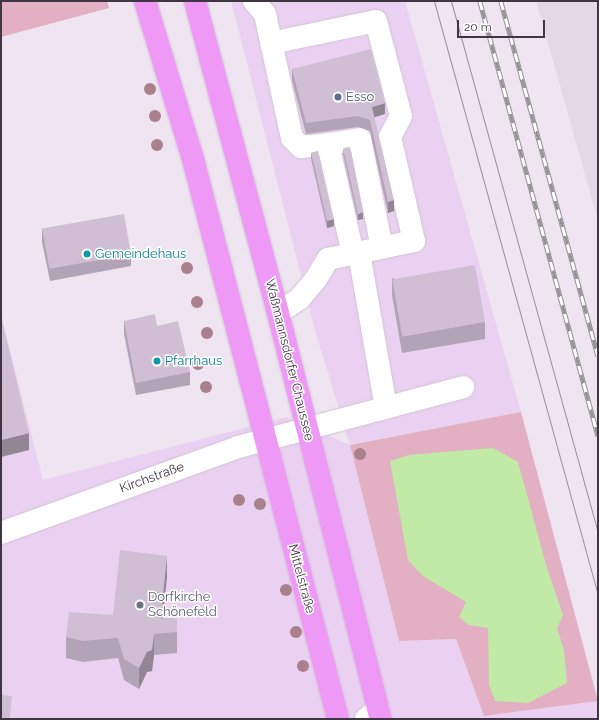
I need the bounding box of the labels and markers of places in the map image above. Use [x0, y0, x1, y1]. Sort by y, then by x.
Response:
place label: Esso [346, 89, 374, 105]
marker: Esso [333, 92, 343, 102]
place label: Gemeindehaus [95, 246, 186, 262]
marker: Gemeindehaus [82, 249, 92, 259]
place label: Pfarrhaus [165, 353, 222, 369]
marker: Pfarrhaus [152, 356, 162, 366]
place label: Dorfkirche Schönefeld [148, 590, 217, 621]
marker: Dorfkirche Schönefeld [135, 600, 145, 610]

